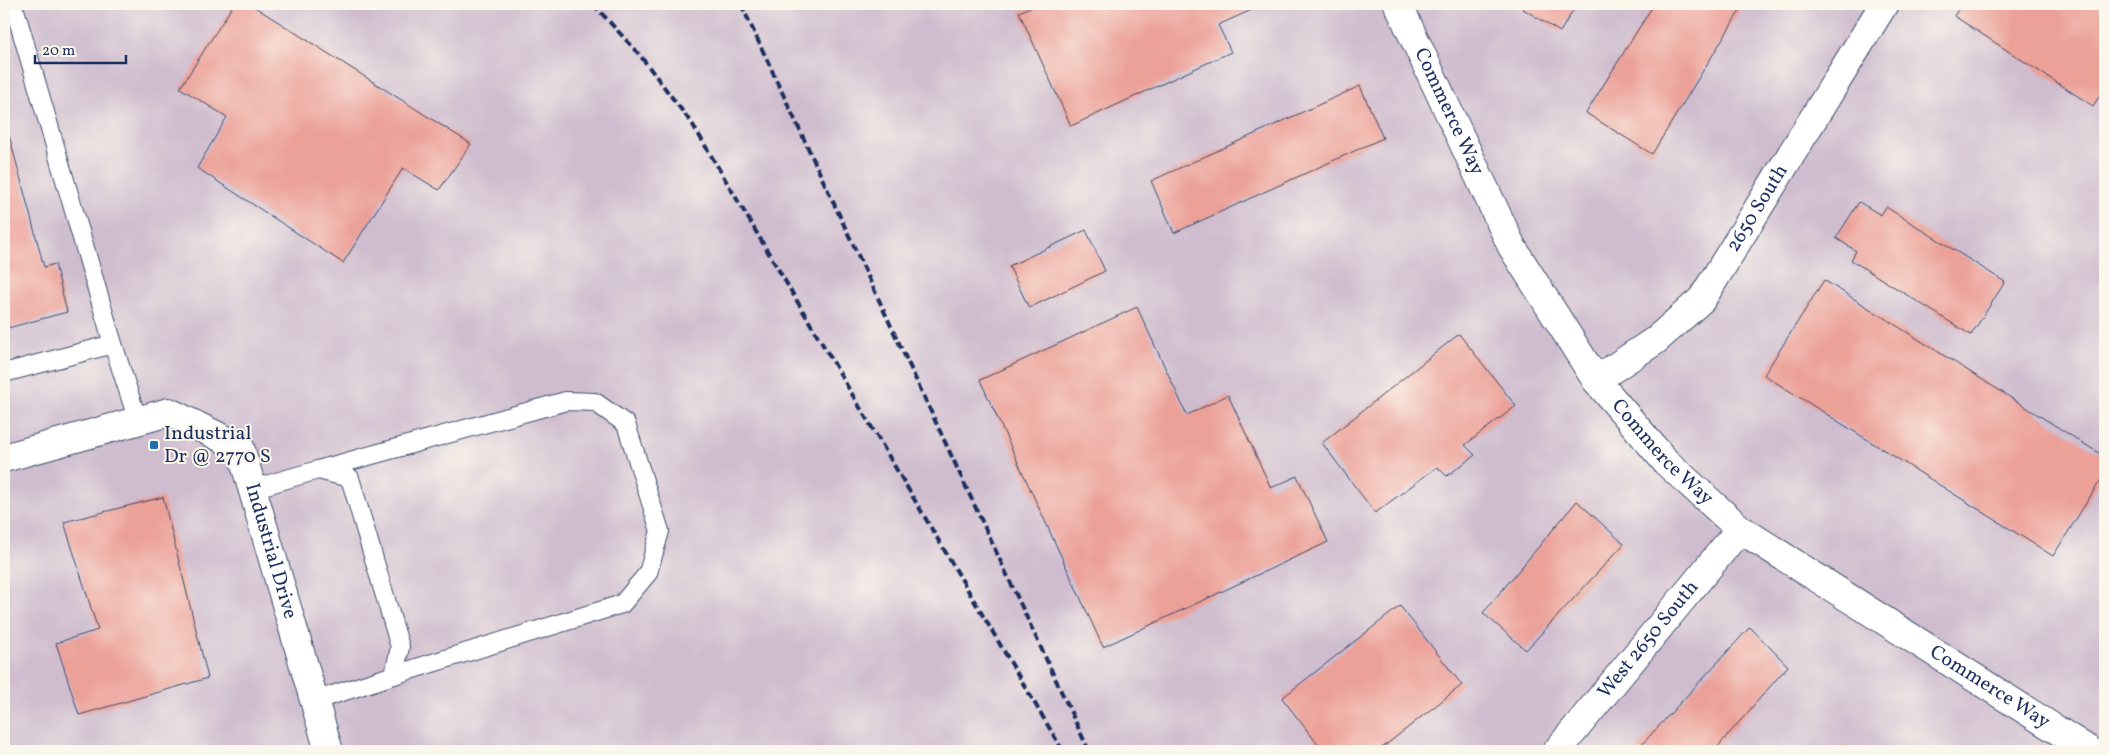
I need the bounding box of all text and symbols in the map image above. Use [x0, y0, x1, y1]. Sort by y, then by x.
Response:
scale bar [35, 32, 126, 64]
text: 20 m [42, 41, 75, 62]
street label: Commerce Way [1407, 43, 1491, 180]
street label: 2650 South [1720, 159, 1795, 258]
street label: Commerce Way [1604, 393, 1719, 512]
place label: Industrial Dr @ 2770 S [164, 420, 271, 471]
marker: Industrial Dr @ 2770 S [148, 439, 160, 451]
street label: Industrial Drive [237, 480, 304, 623]
street label: West 2650 South [1591, 575, 1706, 705]
street label: Commerce Way [1924, 639, 2055, 736]

